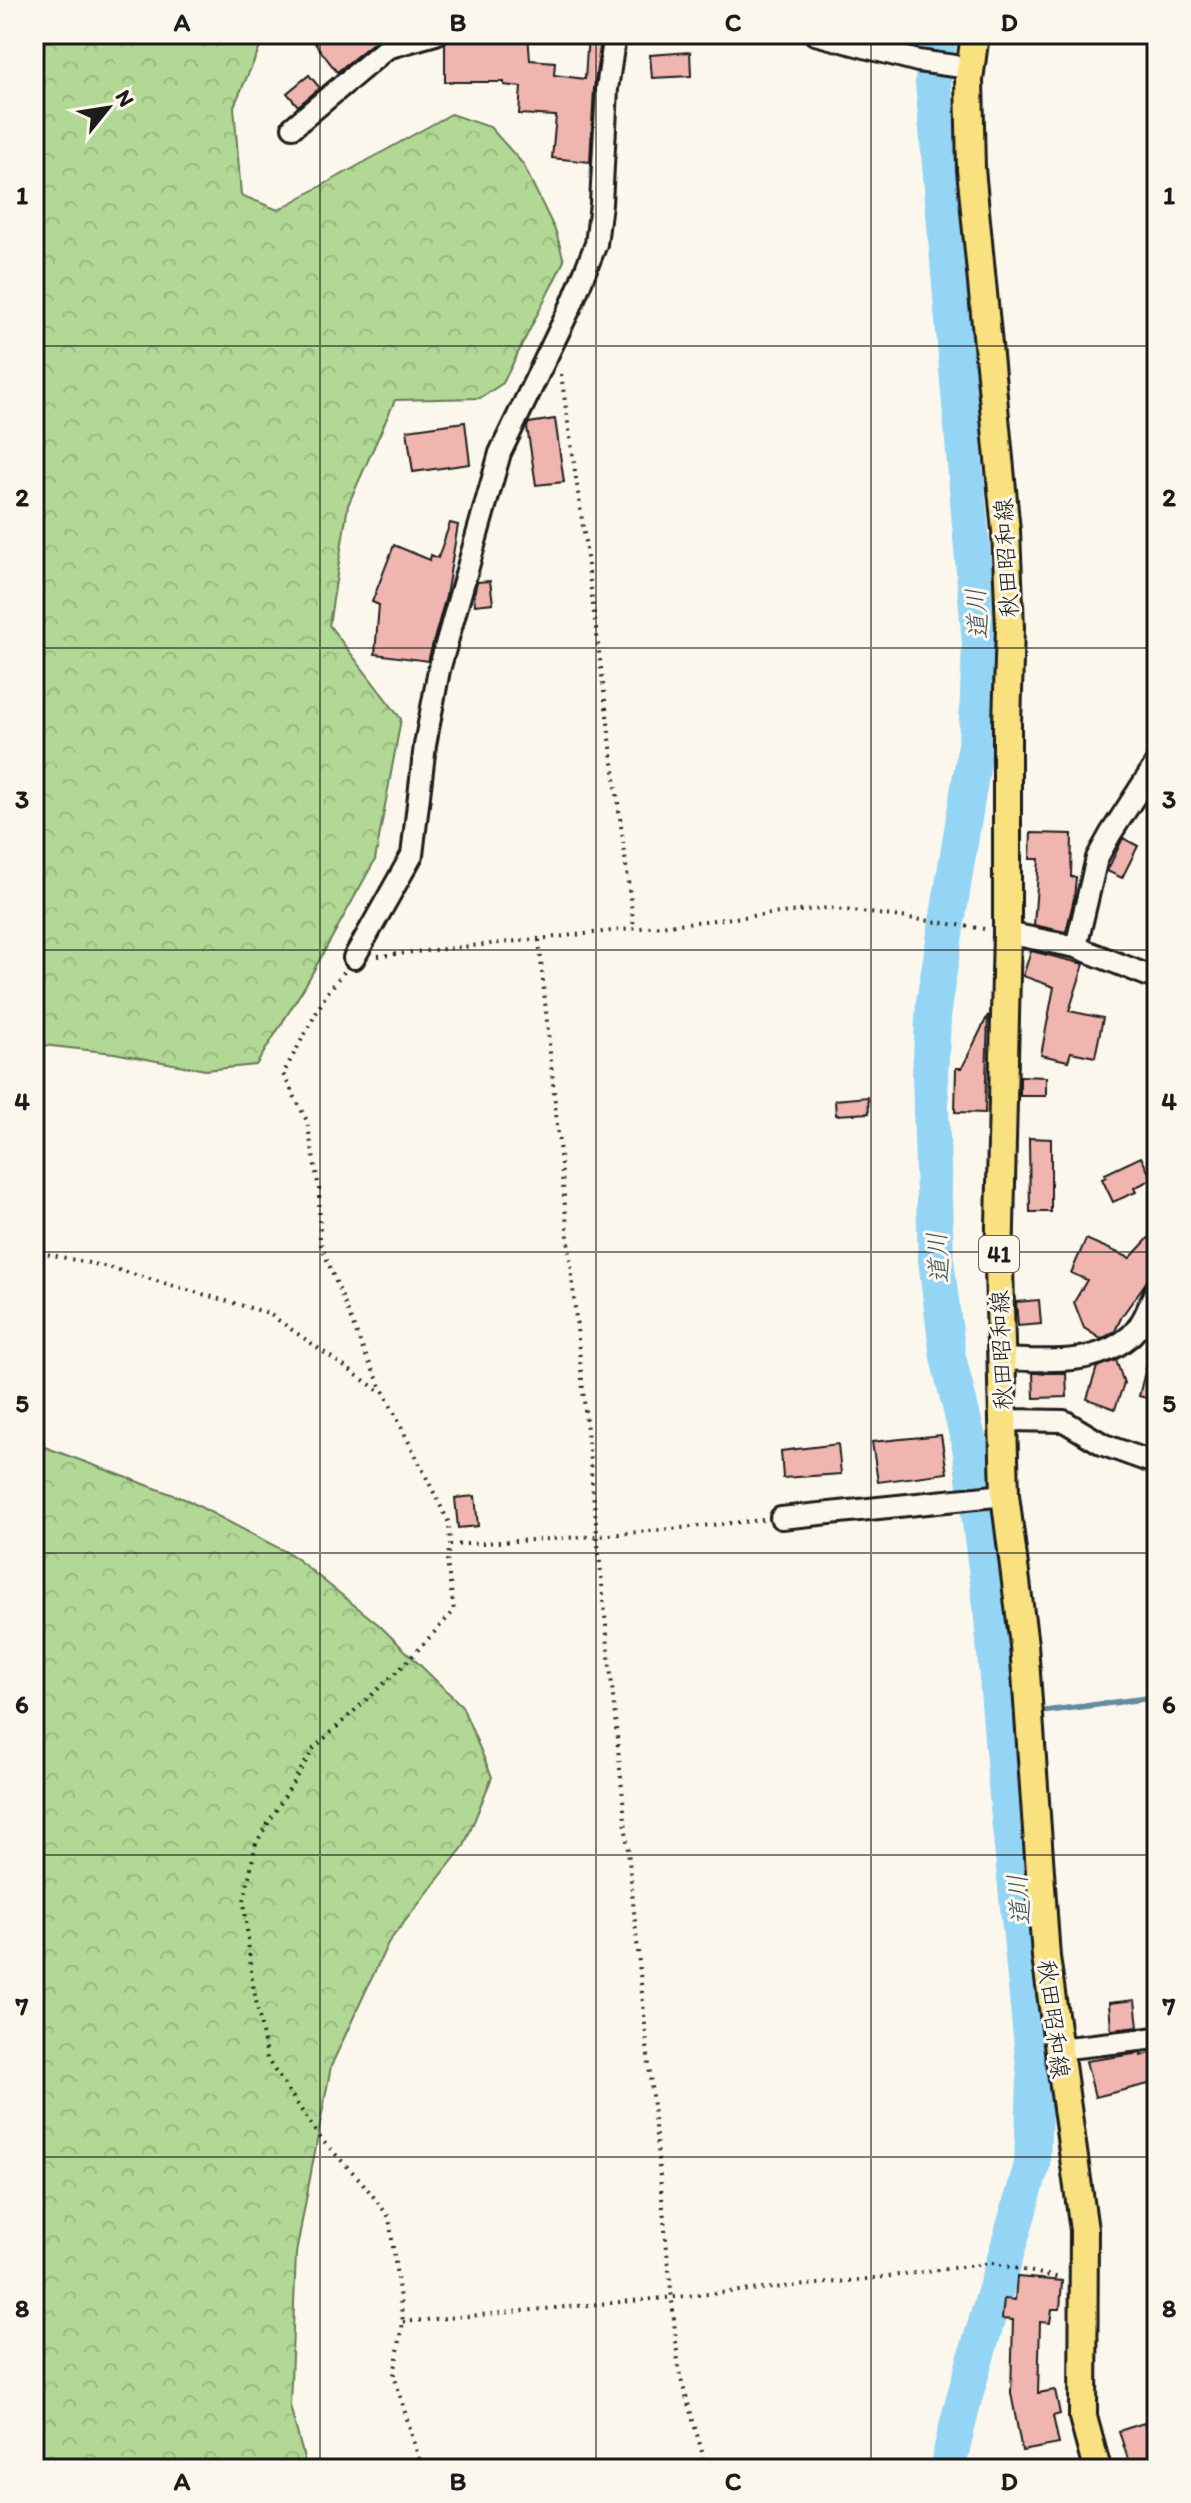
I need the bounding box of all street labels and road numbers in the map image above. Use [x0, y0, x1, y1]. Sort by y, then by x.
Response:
street label: 秋田昭和線 [988, 497, 1024, 619]
road number: 41 [979, 1236, 1019, 1272]
street label: 秋田昭和線 [984, 1290, 1018, 1410]
street label: 秋田昭和線 [1032, 1958, 1076, 2080]

